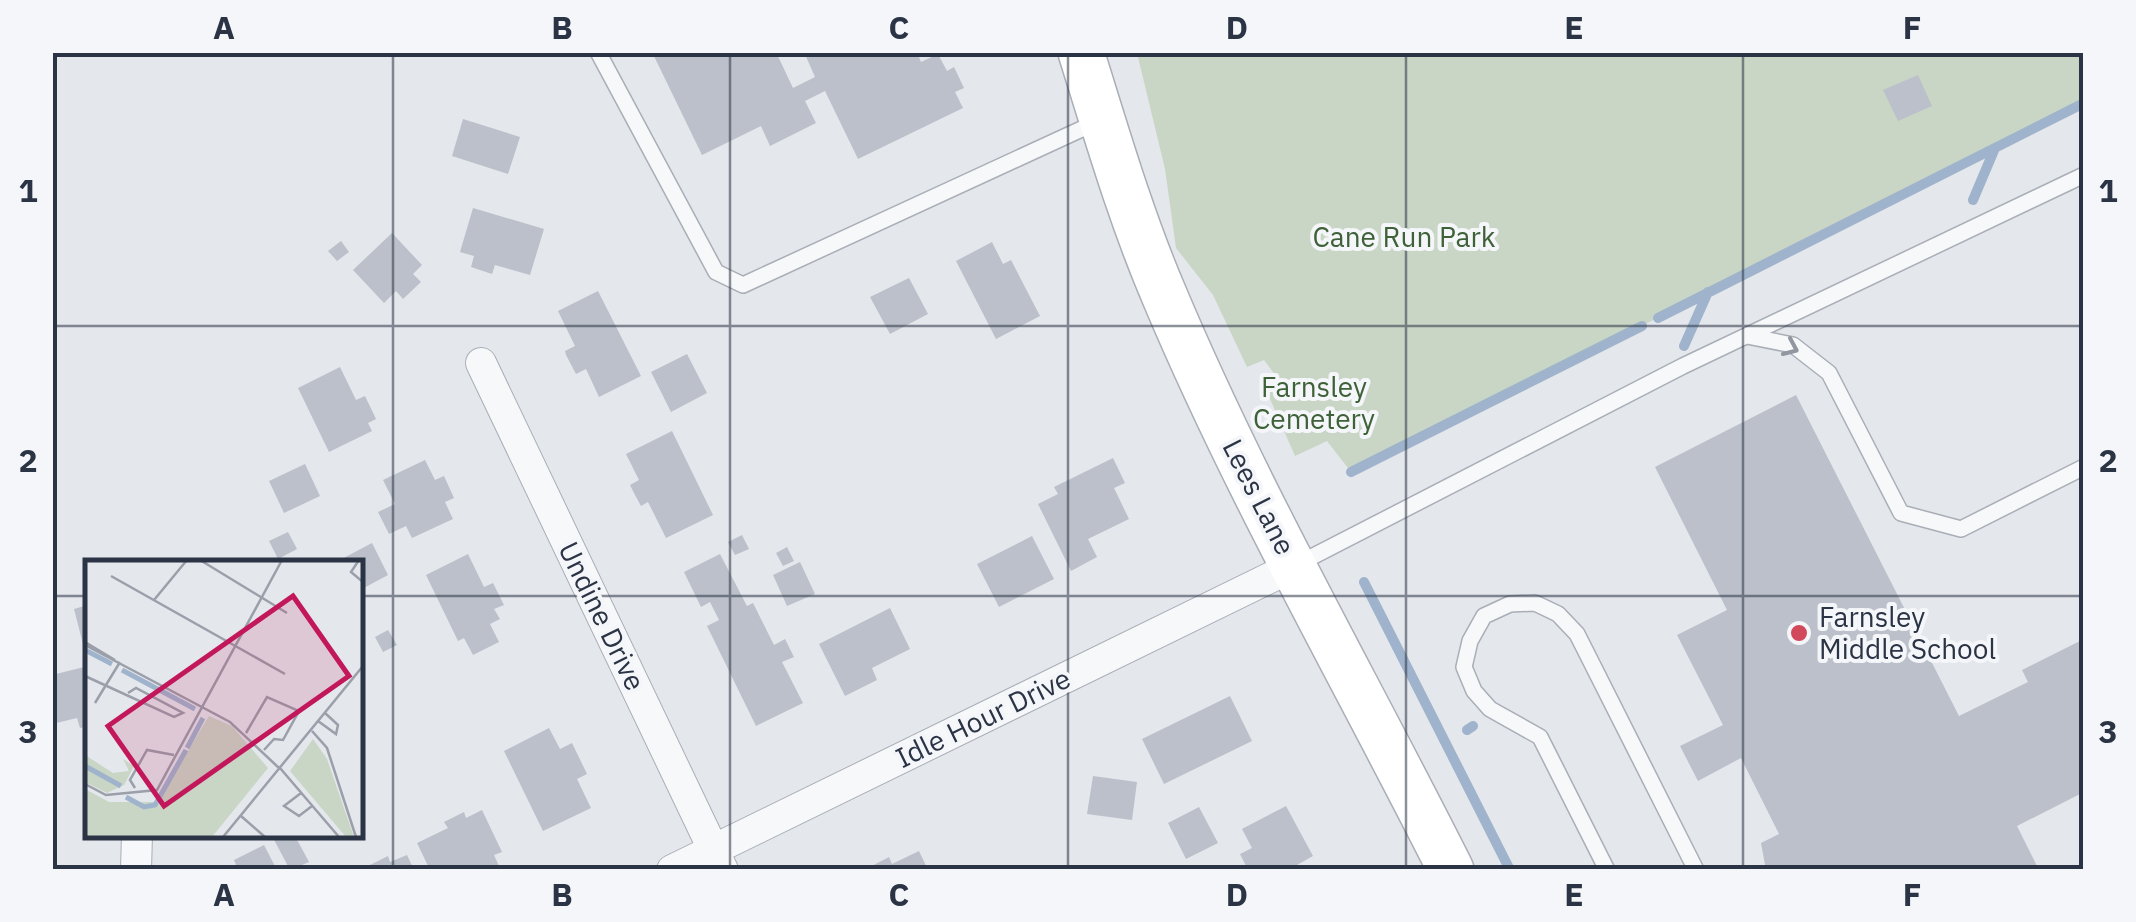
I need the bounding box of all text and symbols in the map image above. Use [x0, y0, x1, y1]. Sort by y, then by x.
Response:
text: A [213, 6, 235, 48]
text: B [551, 6, 573, 48]
text: C [889, 6, 909, 48]
text: D [1226, 6, 1248, 48]
text: E [1564, 6, 1584, 48]
text: F [1903, 6, 1921, 48]
text: 1 [18, 169, 38, 211]
text: 1 [2098, 169, 2118, 211]
park label: Cane Run Park [1312, 218, 1496, 255]
one-way arrow [1781, 336, 1799, 356]
park label: Farnsley Cemetery [1253, 368, 1375, 437]
street label: Lees Lane [1215, 433, 1304, 561]
text: 2 [18, 439, 38, 481]
text: 2 [2098, 439, 2118, 481]
street label: Undine Drive [551, 535, 654, 696]
inset map [85, 560, 362, 837]
place label: Farnsley Middle School [1819, 598, 1996, 667]
marker: Farnsley Middle School [1788, 622, 1810, 644]
street label: Idle Hour Drive [889, 659, 1076, 776]
text: 3 [18, 710, 38, 752]
text: 3 [2098, 710, 2118, 752]
text: A [213, 873, 235, 915]
text: B [551, 873, 573, 915]
text: C [889, 873, 909, 915]
text: D [1226, 873, 1248, 915]
text: E [1564, 873, 1584, 915]
text: F [1903, 873, 1921, 915]

